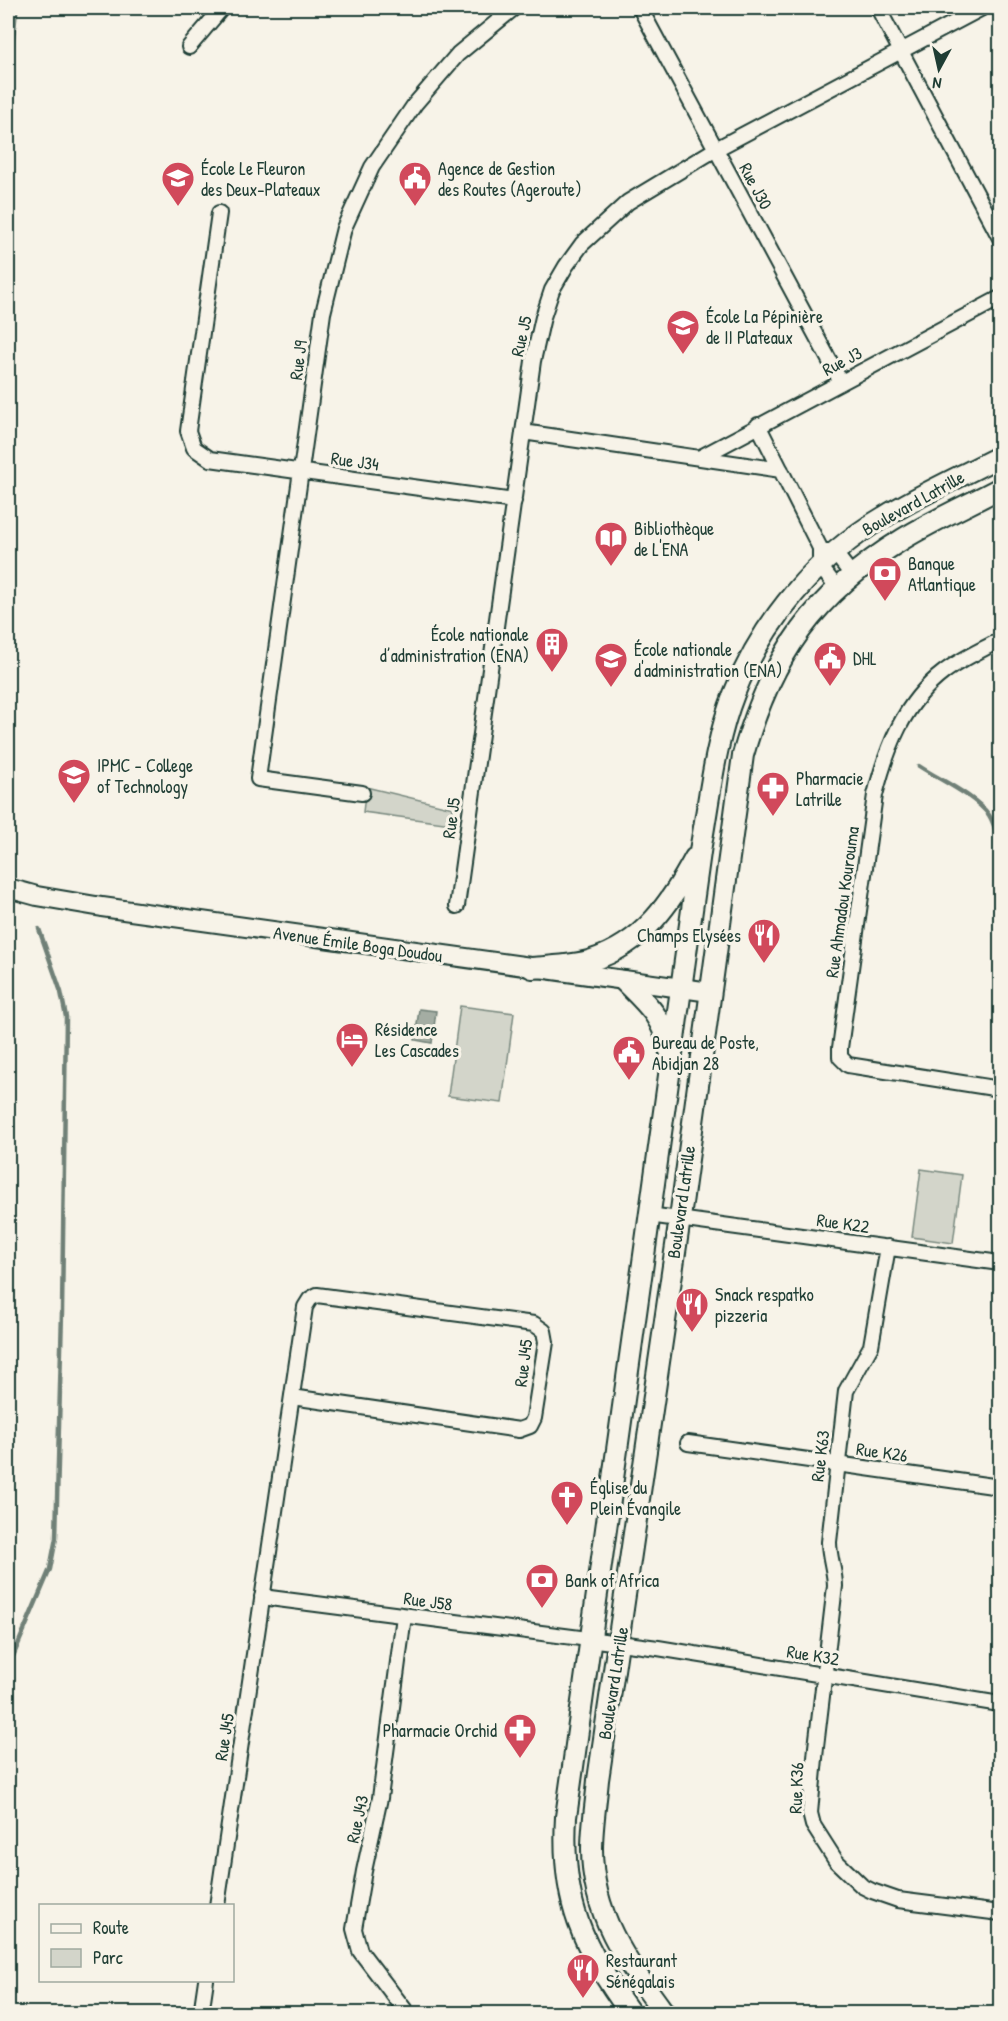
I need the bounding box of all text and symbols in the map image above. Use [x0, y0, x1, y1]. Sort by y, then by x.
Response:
north arrow [909, 39, 969, 99]
text: N [931, 72, 943, 95]
place label: École Le Fleuron des Deux-Plateaux [201, 156, 321, 202]
place label: Agence de Gestion des Routes (Ageroute) [438, 156, 582, 202]
street label: Rue J30 [733, 158, 779, 214]
school or university icon: École Le Fleuron des Deux-Plateaux [160, 160, 196, 207]
public building icon: Agence de Gestion des Routes (Ageroute) [397, 160, 433, 207]
place label: École La Pépinière de II Plateaux [706, 304, 823, 350]
school or university icon: École La Pépinière de II Plateaux [665, 308, 701, 355]
street label: Rue J5 [504, 313, 538, 359]
street label: Rue J9 [283, 338, 313, 382]
street label: Rue J3 [818, 340, 866, 382]
street label: Rue J34 [329, 445, 381, 477]
street label: Boulevard Latrille [857, 465, 969, 541]
place label: Bibliothèque de L'ENA [634, 516, 714, 562]
library icon: Bibliothèque de L'ENA [593, 520, 629, 567]
place label: Banque Atlantique [908, 551, 976, 597]
bank icon: Banque Atlantique [867, 555, 903, 602]
place label: École nationale d’administration (ENA) [380, 622, 529, 668]
building icon: École nationale d’administration (ENA) [534, 626, 570, 673]
place label: École nationale d'administration (ENA) [634, 637, 782, 683]
public building icon: DHL [812, 640, 848, 687]
school or university icon: École nationale d'administration (ENA) [593, 641, 629, 688]
place label: DHL [853, 646, 877, 671]
place label: IPMC - College of Technology [97, 753, 193, 799]
school or university icon: IPMC - College of Technology [56, 757, 92, 804]
place label: Pharmacie Latrille [796, 766, 864, 812]
pharmacy icon: Pharmacie Latrille [755, 770, 791, 817]
street label: Rue J5 [436, 796, 466, 840]
street label: Rue Ahmadou Kourouma [819, 825, 865, 979]
restaurant icon: Champs Elysées [746, 917, 782, 964]
street label: Avenue Émile Boga Doudou [272, 920, 444, 968]
place label: Champs Elysées [637, 923, 741, 948]
place label: Résidence Les Cascades [375, 1017, 459, 1063]
hotel icon: Résidence Les Cascades [334, 1021, 370, 1068]
place label: Bureau de Poste, Abidjan 28 [652, 1030, 759, 1076]
public building icon: Bureau de Poste, Abidjan 28 [611, 1034, 647, 1081]
street label: Boulevard Latrille [661, 1144, 701, 1260]
street label: Rue K22 [815, 1207, 872, 1239]
place label: Snack respatko pizzeria [715, 1282, 814, 1328]
restaurant icon: Snack respatko pizzeria [674, 1286, 710, 1333]
street label: Rue J45 [508, 1337, 538, 1388]
street label: Rue K63 [804, 1429, 836, 1483]
street label: Rue K26 [855, 1436, 909, 1468]
place label: Église du Plein Évangile [590, 1475, 681, 1521]
church icon: Église du Plein Évangile [549, 1479, 585, 1526]
bank icon: Bank of Africa [524, 1562, 560, 1609]
place label: Bank of Africa [565, 1568, 659, 1593]
street label: Rue J58 [402, 1585, 454, 1617]
street label: Boulevard Latrille [592, 1625, 634, 1741]
street label: Rue K32 [785, 1639, 841, 1672]
street label: Rue J45 [208, 1711, 240, 1763]
pharmacy icon: Pharmacie Orchid [502, 1712, 538, 1759]
place label: Pharmacie Orchid [383, 1718, 497, 1743]
street label: Rue K36 [783, 1762, 809, 1814]
street label: Rue J43 [340, 1793, 374, 1845]
legend [39, 1904, 234, 1982]
text: Route [93, 1915, 129, 1940]
text: Parc [93, 1945, 123, 1970]
place label: Restaurant Sénégalais [606, 1948, 678, 1994]
restaurant icon: Restaurant Sénégalais [565, 1952, 601, 1999]

